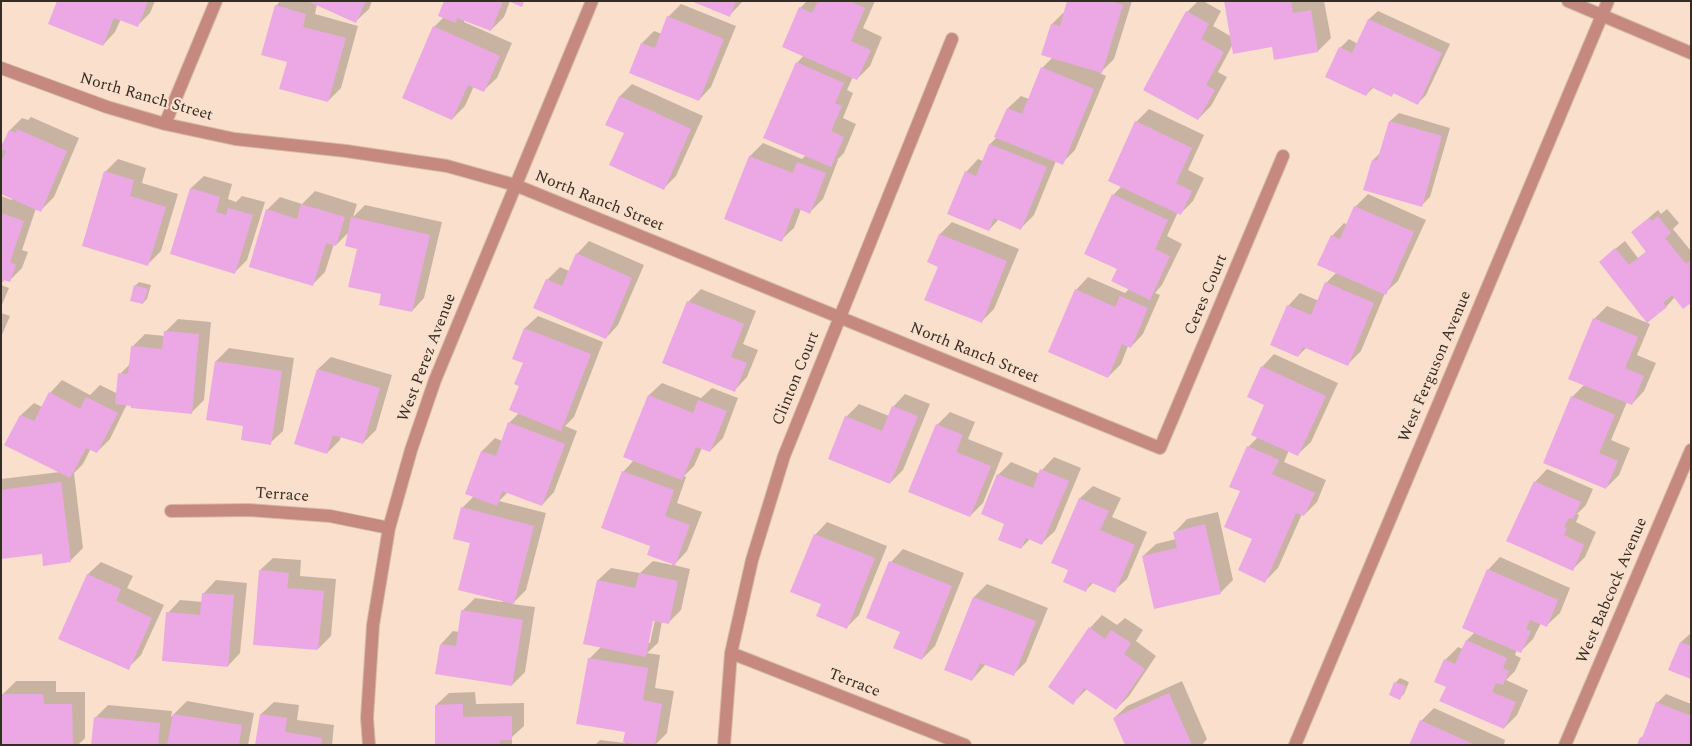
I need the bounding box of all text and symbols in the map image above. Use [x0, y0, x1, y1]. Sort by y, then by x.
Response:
street label: North Ranch Street [77, 70, 215, 126]
street label: North Ranch Street [532, 167, 666, 237]
street label: Ceres Court [1181, 252, 1233, 338]
street label: West Ferguson Avenue [1395, 289, 1477, 445]
street label: West Perez Avenue [395, 291, 461, 425]
street label: North Ranch Street [907, 319, 1041, 389]
street label: Clinton Court [769, 329, 825, 429]
street label: Terrace [254, 485, 310, 507]
street label: West Babcock Avenue [1574, 515, 1652, 667]
street label: Terrace [825, 665, 883, 703]

